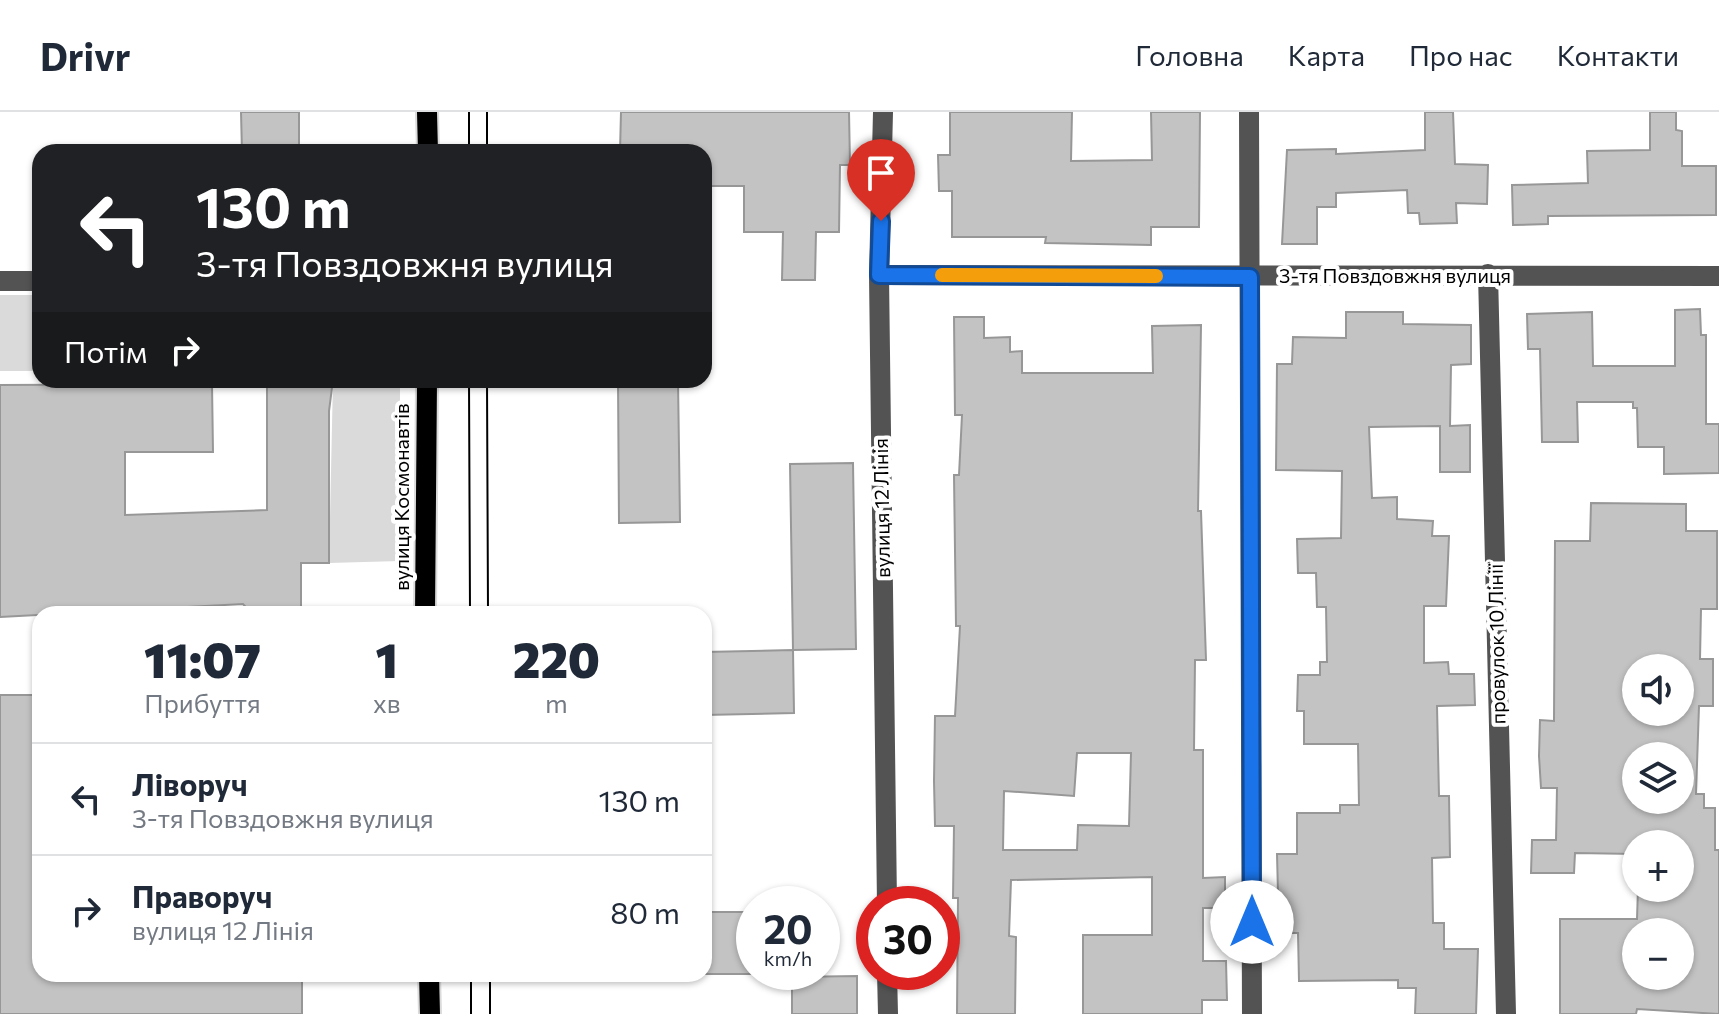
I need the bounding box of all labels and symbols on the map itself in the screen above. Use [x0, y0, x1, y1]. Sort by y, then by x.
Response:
pin [847, 139, 915, 221]
street label: 3-тя Повздовжня вулиця [1279, 263, 1511, 287]
street label: вулиця Космонавтів [389, 403, 413, 591]
street label: вулиця 12 Лінія [868, 438, 894, 578]
street label: провулок 10 Лінії [1483, 563, 1509, 725]
position arrow [1210, 880, 1294, 964]
speed limit sign: 30 [856, 886, 960, 990]

